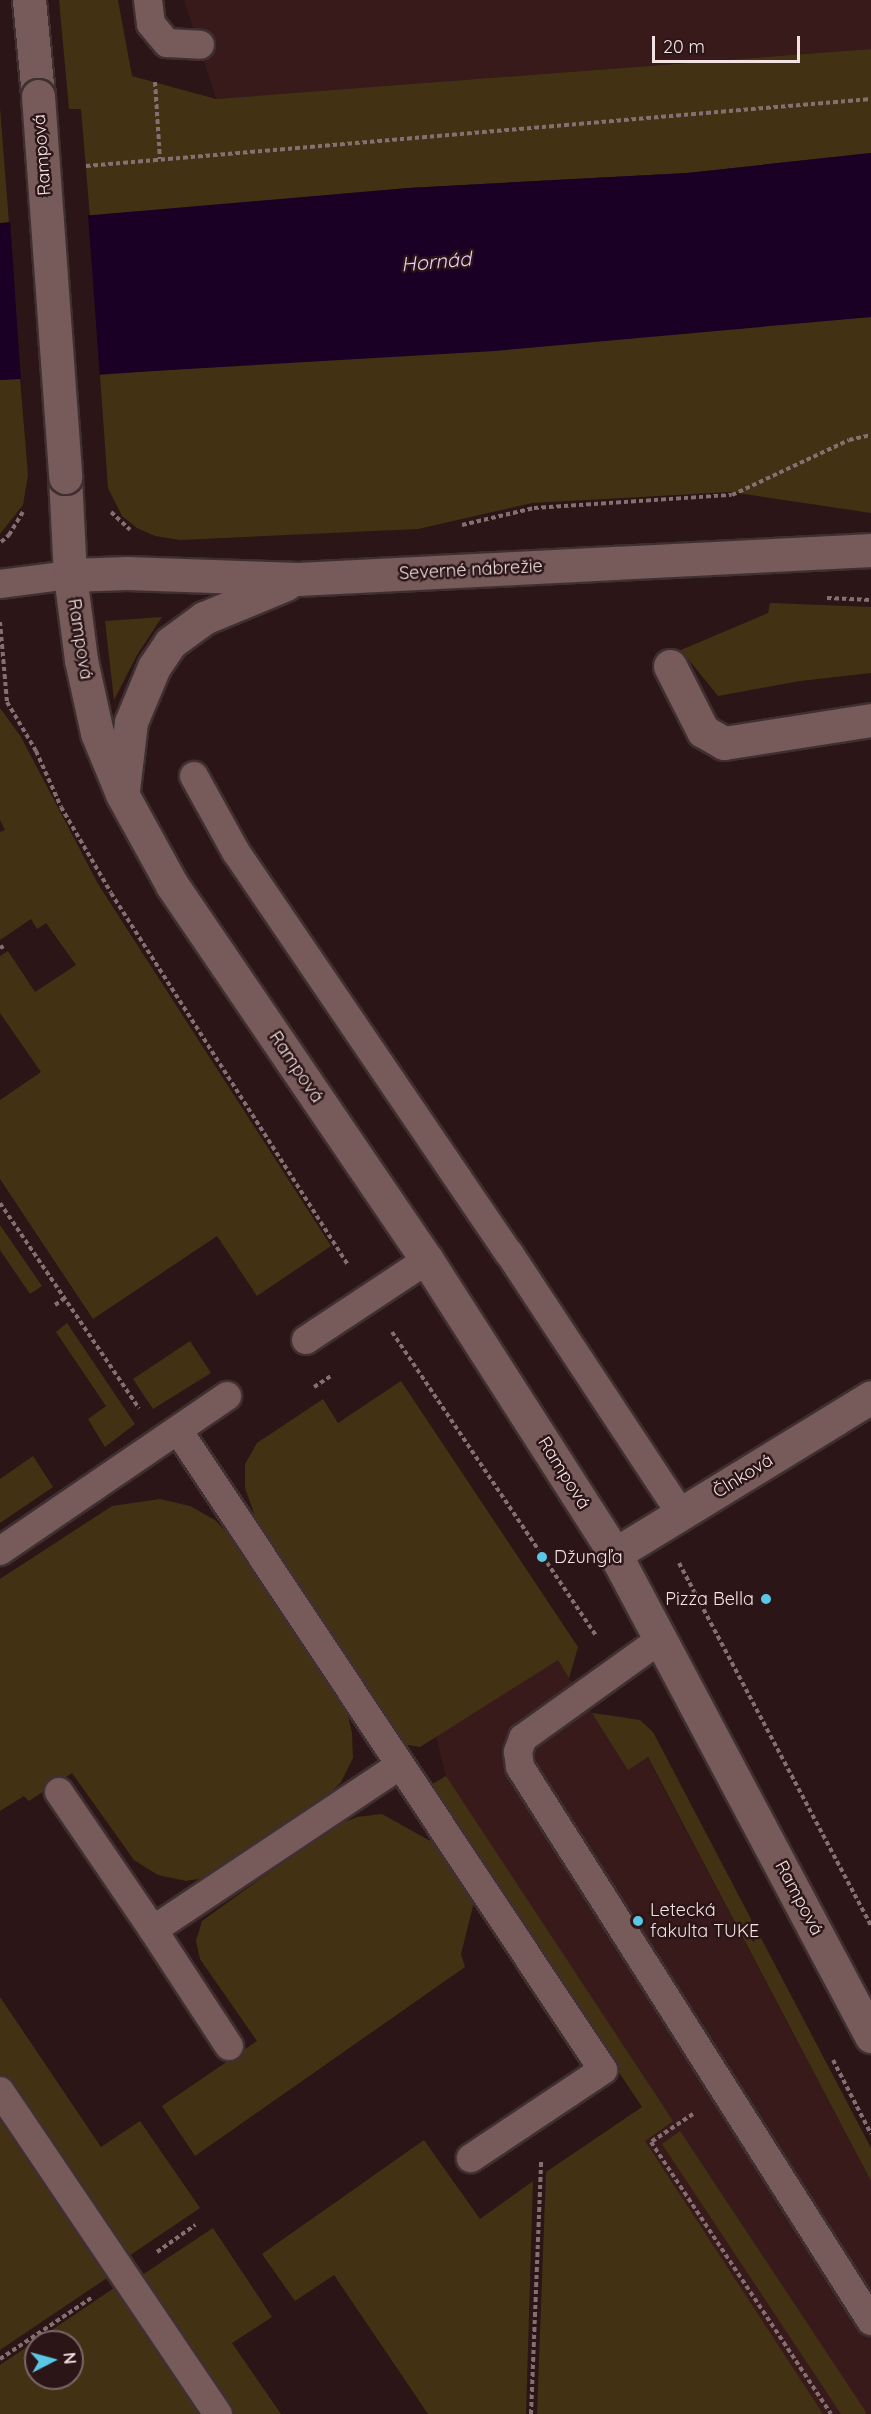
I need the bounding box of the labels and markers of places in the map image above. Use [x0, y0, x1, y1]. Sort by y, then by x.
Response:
place label: Džungľa [554, 1546, 623, 1568]
marker: Džungľa [535, 1550, 549, 1564]
place label: Pizza Bella [665, 1588, 754, 1610]
marker: Pizza Bella [759, 1592, 773, 1606]
place label: Letecká fakulta TUKE [650, 1900, 759, 1942]
marker: Letecká fakulta TUKE [631, 1914, 645, 1928]

